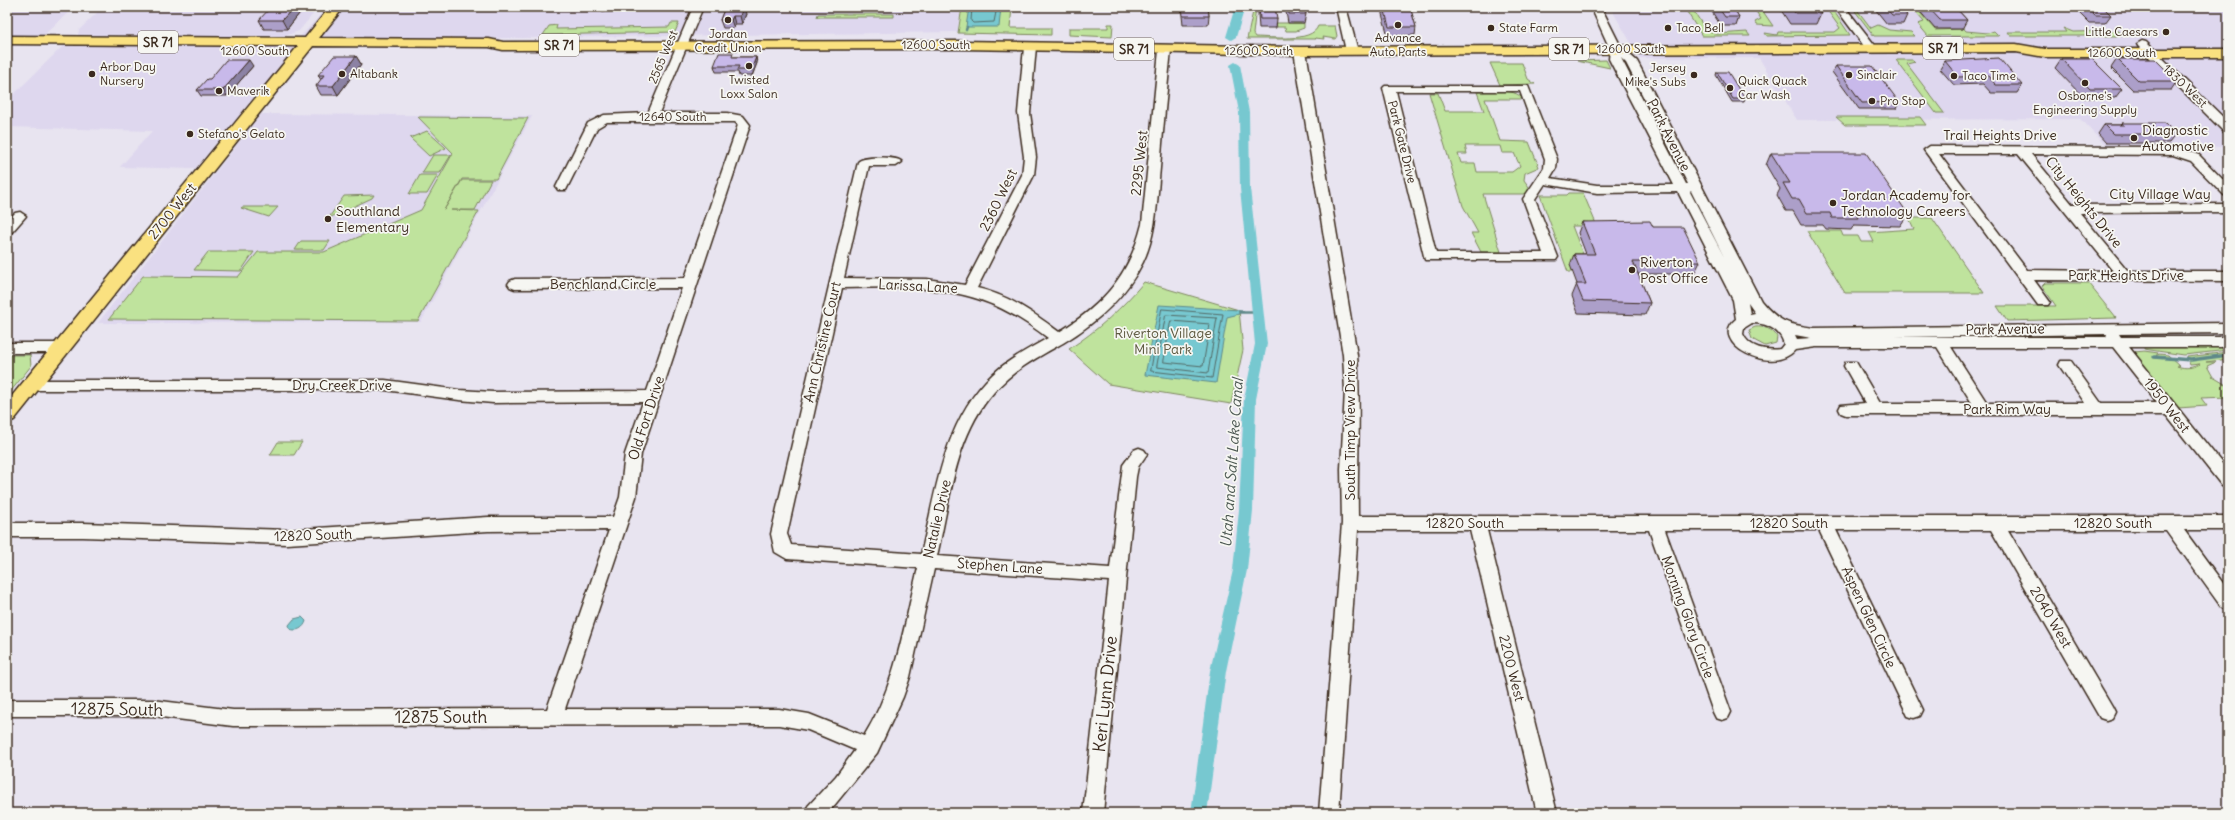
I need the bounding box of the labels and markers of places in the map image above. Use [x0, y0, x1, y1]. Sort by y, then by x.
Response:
marker: Jordan Credit Union [723, 15, 733, 25]
marker: Advance Auto Parts [1393, 20, 1403, 30]
place label: State Farm [1499, 20, 1559, 35]
place label: Taco Bell [1676, 20, 1724, 35]
marker: State Farm [1486, 23, 1496, 33]
marker: Taco Bell [1663, 23, 1673, 33]
place label: Little Caesars [2085, 24, 2158, 39]
place label: Jordan Credit Union [695, 26, 761, 55]
marker: Little Caesars [2161, 27, 2171, 37]
place label: Advance Auto Parts [1370, 30, 1426, 59]
place label: Arbor Day Nursery [100, 59, 156, 88]
place label: Jersey Mike's Subs [1625, 60, 1686, 89]
marker: Twisted Loxx Salon [744, 61, 754, 71]
place label: Altabank [350, 66, 398, 81]
place label: Sinclair [1857, 67, 1897, 82]
place label: Taco Time [1962, 68, 2016, 83]
marker: Arbor Day Nursery [87, 69, 97, 79]
marker: Altabank [337, 69, 347, 79]
marker: Jersey Mike's Subs [1689, 70, 1699, 80]
marker: Sinclair [1844, 70, 1854, 80]
marker: Taco Time [1949, 71, 1959, 81]
place label: Twisted Loxx Salon [720, 72, 778, 101]
place label: Quick Quack Car Wash [1738, 73, 1807, 102]
marker: Osborne's Engineering Supply [2080, 78, 2090, 88]
place label: Maverik [227, 83, 270, 98]
marker: Quick Quack Car Wash [1725, 83, 1735, 93]
marker: Maverik [214, 86, 224, 96]
place label: Osborne's Engineering Supply [2033, 88, 2137, 117]
place label: Pro Stop [1880, 93, 1926, 108]
marker: Pro Stop [1867, 96, 1877, 106]
place label: Diagnostic Automotive [2142, 121, 2214, 155]
place label: Stefano's Gelato [198, 126, 285, 141]
marker: Stefano's Gelato [185, 129, 195, 139]
marker: Diagnostic Automotive [2129, 133, 2139, 143]
place label: Jordan Academy for Technology Careers [1841, 186, 1971, 220]
marker: Jordan Academy for Technology Careers [1828, 198, 1838, 208]
place label: Southland Elementary [336, 202, 409, 236]
marker: Southland Elementary [323, 214, 333, 224]
place label: Riverton Post Office [1640, 253, 1708, 287]
marker: Riverton Post Office [1627, 265, 1637, 275]

